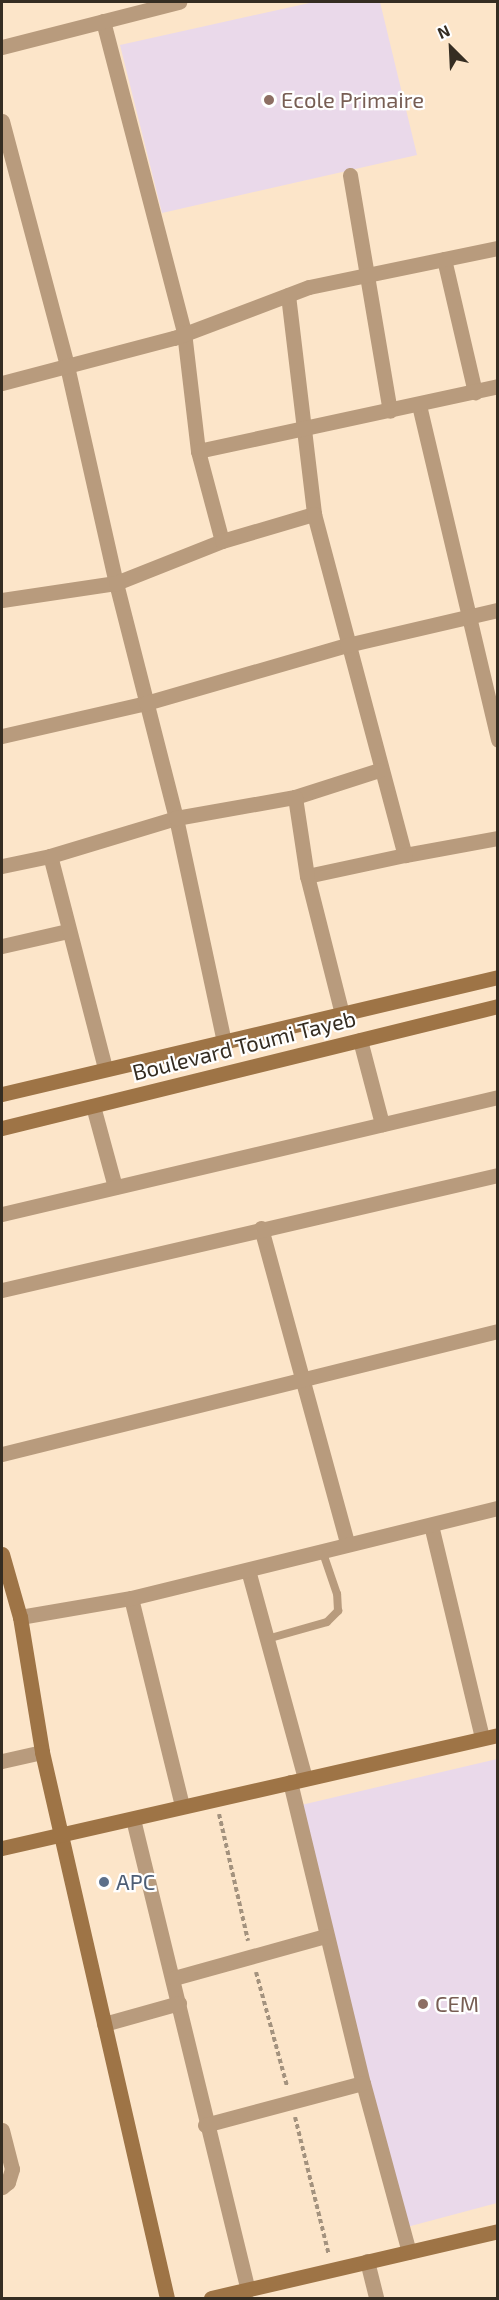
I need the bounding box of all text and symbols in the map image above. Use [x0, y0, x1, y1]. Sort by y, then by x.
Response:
north arrow [421, 18, 481, 78]
text: N [434, 20, 453, 42]
place label: Ecole Primaire [281, 87, 424, 113]
marker: Ecole Primaire [262, 93, 276, 107]
street label: Boulevard Toumi Tayeb [129, 1004, 359, 1086]
place label: APC [116, 1869, 155, 1895]
marker: APC [97, 1875, 111, 1889]
place label: CEM [435, 1991, 479, 2017]
marker: CEM [416, 1997, 430, 2011]

